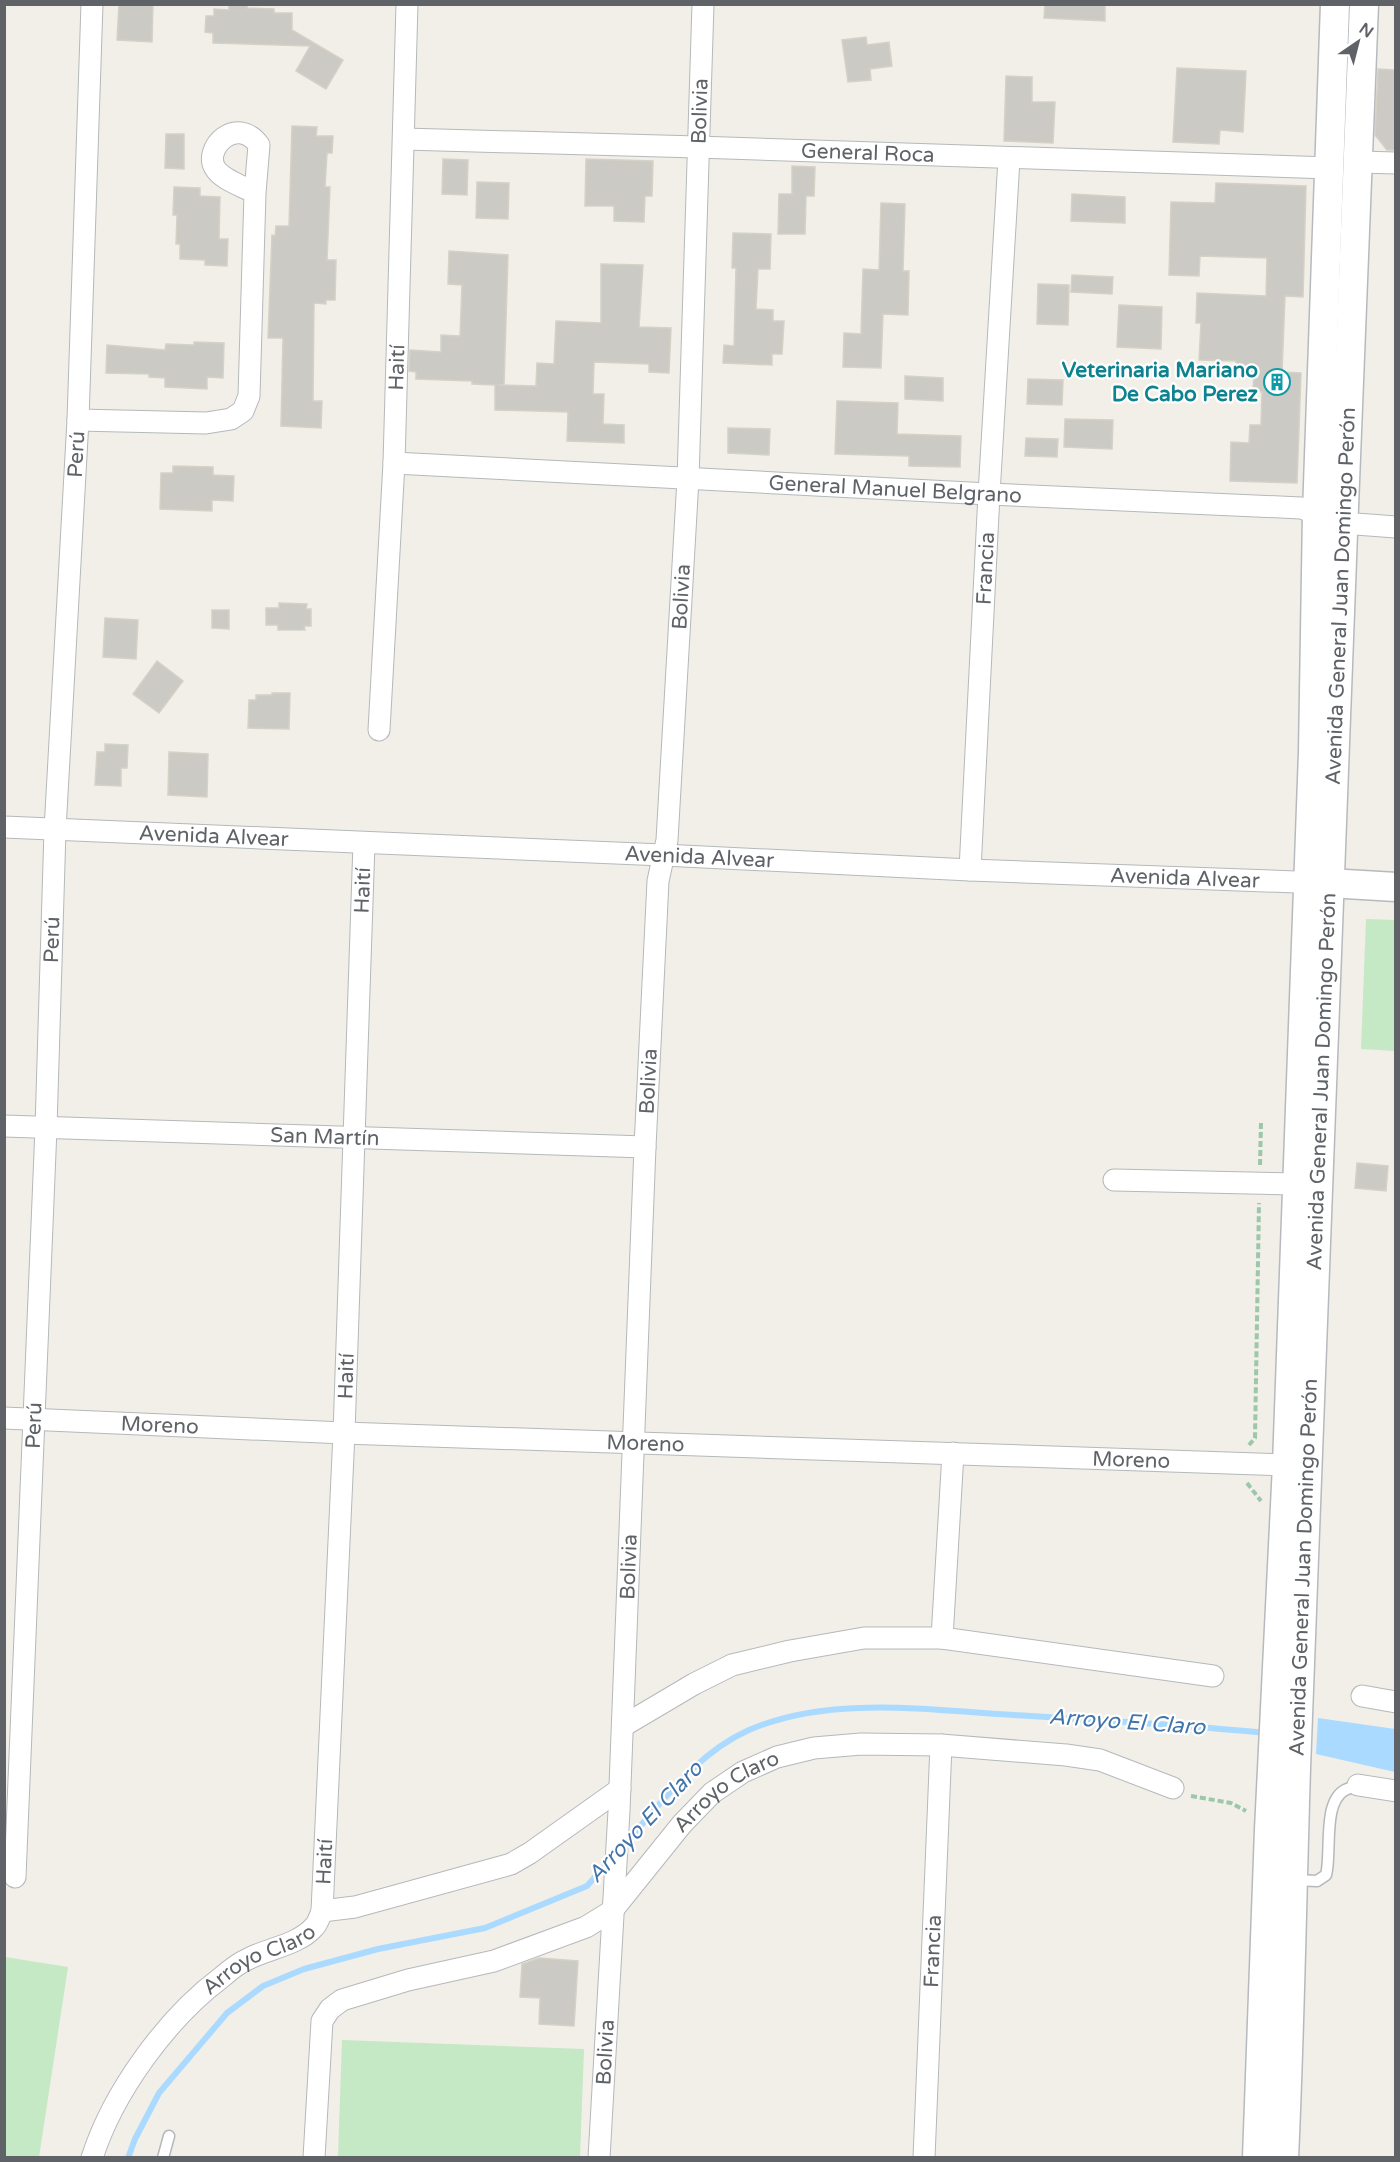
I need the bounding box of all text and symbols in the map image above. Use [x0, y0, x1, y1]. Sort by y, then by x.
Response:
north arrow [1328, 12, 1388, 72]
text: N [1355, 19, 1377, 42]
street label: Bolivia [686, 78, 713, 144]
street label: General Roca [801, 138, 935, 167]
street label: Haití [384, 344, 410, 391]
place label: Veterinaria Mariano De Cabo Perez [1062, 358, 1259, 407]
building icon: Veterinaria Mariano De Cabo Perez [1262, 367, 1292, 397]
street label: Avenida General Juan Domingo Perón [1320, 407, 1360, 785]
street label: Perú [62, 430, 90, 478]
street label: General Manuel Belgrano [768, 470, 1022, 508]
street label: Francia [971, 531, 1000, 606]
street label: Bolivia [667, 563, 696, 630]
street label: Avenida Alvear [138, 820, 289, 852]
street label: Avenida Alvear [624, 841, 775, 873]
street label: Avenida Alvear [1110, 863, 1260, 893]
street label: Haití [349, 867, 376, 914]
street label: Avenida General Juan Domingo Perón [1301, 892, 1341, 1271]
street label: Perú [38, 916, 65, 963]
street label: Bolivia [634, 1048, 662, 1115]
street label: San Martín [270, 1122, 380, 1151]
street label: Haití [333, 1353, 359, 1400]
street label: Avenida General Juan Domingo Perón [1284, 1378, 1322, 1757]
street label: Perú [20, 1402, 47, 1449]
street label: Moreno [120, 1411, 199, 1439]
street label: Moreno [606, 1429, 685, 1457]
street label: Moreno [1092, 1446, 1171, 1474]
street label: Bolivia [615, 1533, 642, 1600]
water label: Arroyo El Claro [1048, 1704, 1208, 1741]
street label: Arroyo Claro [668, 1745, 783, 1838]
water label: Arroyo El Claro [582, 1755, 709, 1888]
street label: Haití [311, 1838, 338, 1885]
street label: Francia [919, 1914, 947, 1988]
street label: Arroyo Claro [197, 1919, 321, 2000]
street label: Bolivia [591, 2019, 619, 2086]

